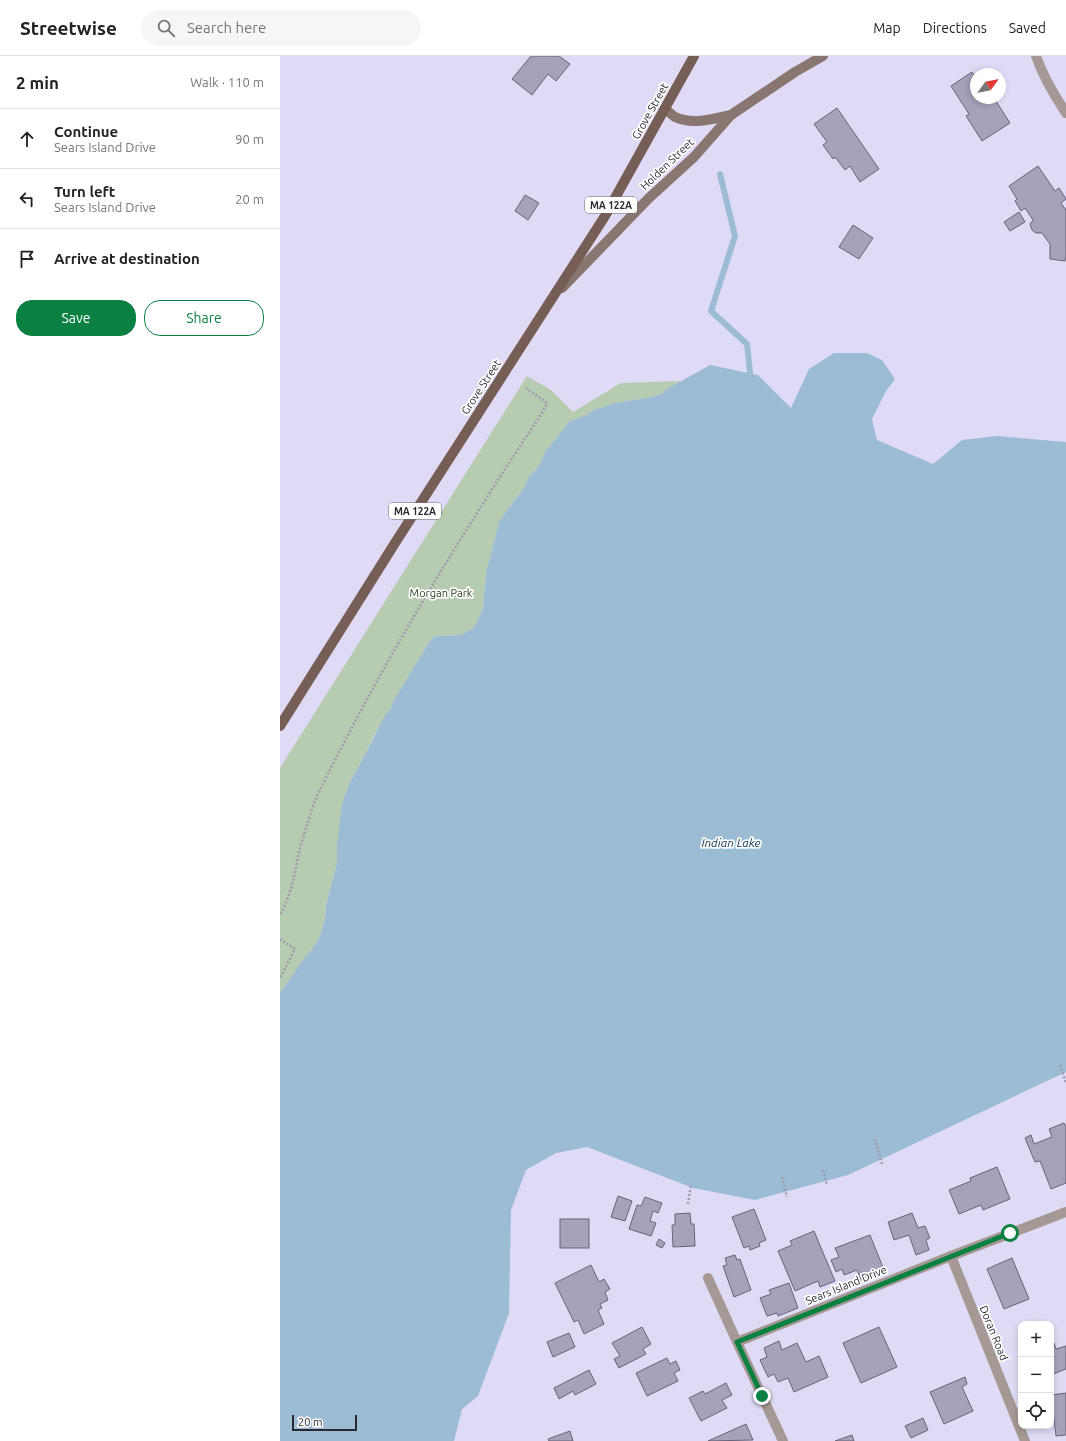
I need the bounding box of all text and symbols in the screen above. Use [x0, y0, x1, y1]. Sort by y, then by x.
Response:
search box [141, 10, 421, 46]
text: Streetwise [20, 17, 117, 39]
icon: search [155, 17, 177, 39]
text: Search here [187, 19, 266, 36]
text: Map [873, 20, 901, 36]
text: Directions [923, 20, 987, 36]
text: Saved [1009, 20, 1046, 36]
north arrow [970, 68, 1006, 104]
text: 2 min [16, 73, 59, 92]
text: Walk · 110 m [190, 75, 264, 89]
street label: Grove Street [630, 80, 671, 141]
text: Continue [54, 123, 118, 140]
icon: ahead [16, 128, 38, 150]
text: 90 m [235, 132, 264, 146]
street label: Holden Street [638, 135, 696, 192]
text: Sears Island Drive [54, 140, 156, 154]
text: Turn left [54, 183, 115, 200]
icon: left [16, 188, 38, 210]
text: 20 m [235, 192, 264, 206]
road number: MA 122A [585, 197, 637, 213]
text: Sears Island Drive [54, 200, 156, 214]
icon: arrive [16, 248, 38, 270]
text: Arrive at destination [54, 250, 200, 267]
button: Save [16, 300, 136, 336]
button: Share [144, 300, 264, 336]
street label: Grove Street [459, 357, 503, 416]
road number: MA 122A [389, 503, 441, 519]
park label: Morgan Park [410, 587, 473, 599]
water label: Indian Lake [701, 836, 761, 849]
route start [1001, 1224, 1019, 1242]
street label: Sears Island Drive [804, 1263, 888, 1307]
street label: Doran Road [978, 1304, 1010, 1362]
map controls [1018, 1321, 1054, 1429]
button: + [1018, 1321, 1054, 1357]
button: − [1018, 1357, 1054, 1393]
route end [753, 1387, 771, 1405]
button: locate [1018, 1393, 1054, 1429]
scale bar [292, 1413, 357, 1432]
text: 20 m [298, 1416, 322, 1428]

